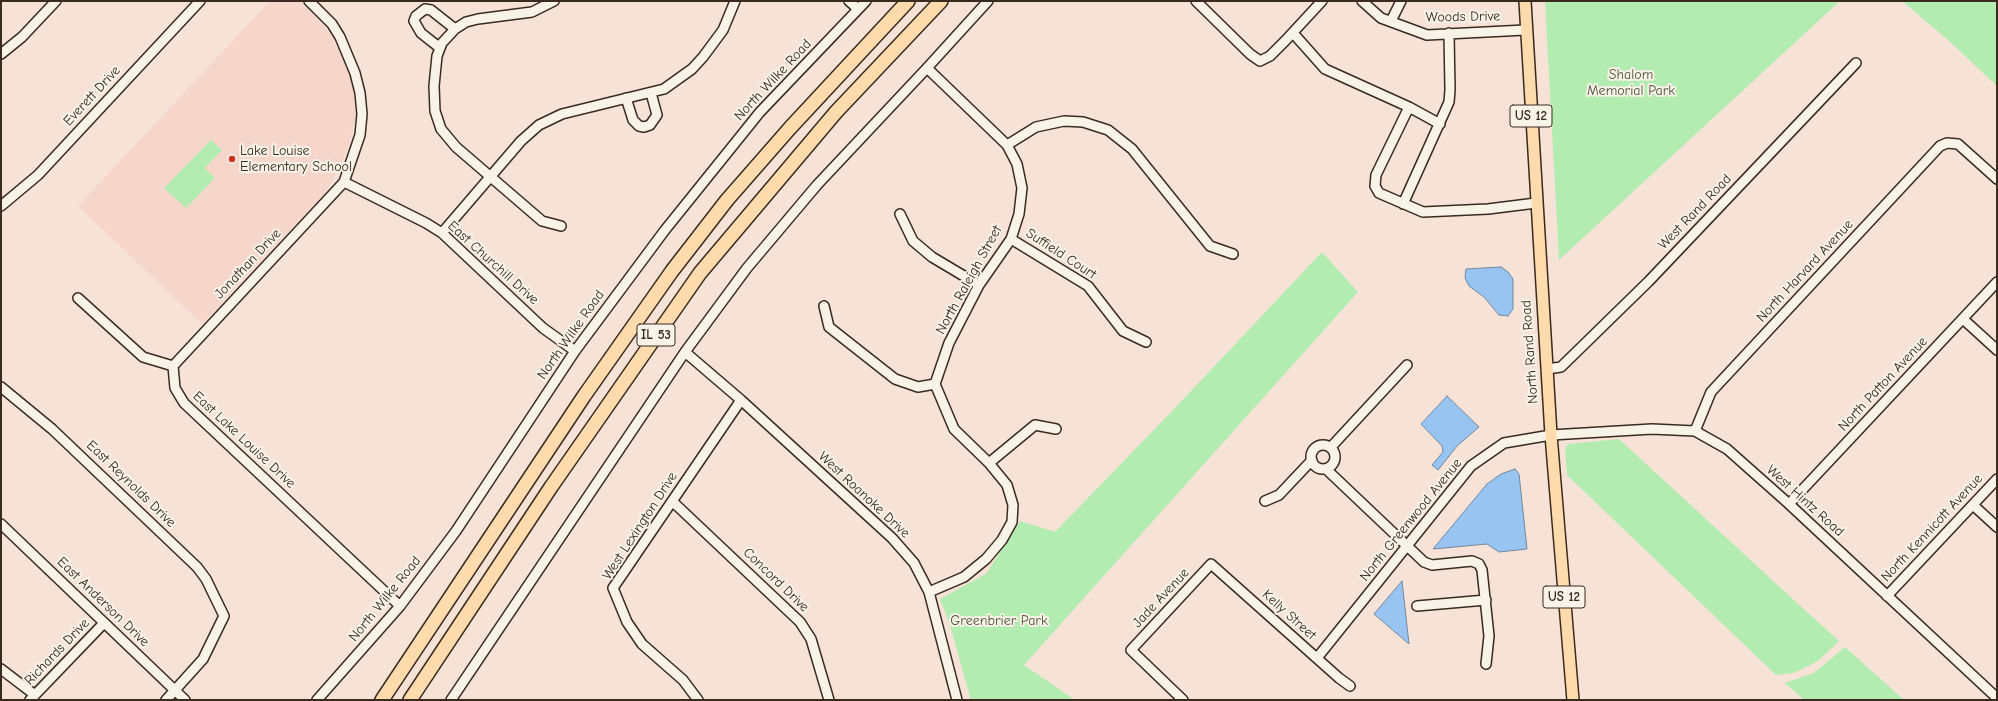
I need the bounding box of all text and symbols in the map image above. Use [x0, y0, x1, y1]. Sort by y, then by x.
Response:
street label: Woods Drive [1426, 8, 1500, 26]
street label: North Wilke Road [731, 36, 815, 124]
street label: Everett Drive [60, 62, 124, 130]
park label: Shalom Memorial Park [1587, 67, 1675, 100]
road number: US 12 [1510, 105, 1552, 127]
place label: Lake Louise Elementary School [240, 143, 352, 176]
marker: Lake Louise Elementary School [227, 154, 237, 164]
street label: West Rand Road [1655, 171, 1735, 253]
street label: North Harvard Avenue [1753, 216, 1857, 326]
street label: East Churchill Drive [444, 218, 542, 308]
street label: North Raleigh Street [932, 223, 1006, 337]
street label: Jonathan Drive [211, 225, 285, 303]
street label: Suffield Court [1023, 225, 1099, 283]
street label: North Wilke Road [534, 287, 608, 383]
street label: North Rand Road [1518, 300, 1542, 404]
road number: IL 53 [637, 324, 675, 346]
street label: North Patton Avenue [1835, 333, 1931, 435]
street label: East Lake Louise Drive [189, 388, 299, 492]
street label: East Reynolds Drive [83, 437, 179, 531]
street label: West Roanoke Drive [815, 448, 913, 542]
street label: North Greenwood Avenue [1356, 455, 1466, 585]
street label: West Hintz Road [1763, 462, 1847, 540]
street label: West Lexington Drive [599, 469, 681, 583]
street label: North Kennicott Avenue [1878, 471, 1986, 585]
street label: Concord Drive [739, 544, 813, 616]
street label: North Wilke Road [345, 553, 425, 645]
street label: East Anderson Drive [53, 554, 153, 650]
street label: Jade Avenue [1129, 565, 1193, 631]
street label: Kelly Street [1258, 586, 1320, 644]
road number: US 12 [1543, 586, 1585, 608]
park label: Greenbrier Park [950, 613, 1048, 629]
street label: Richards Drive [21, 615, 93, 689]

